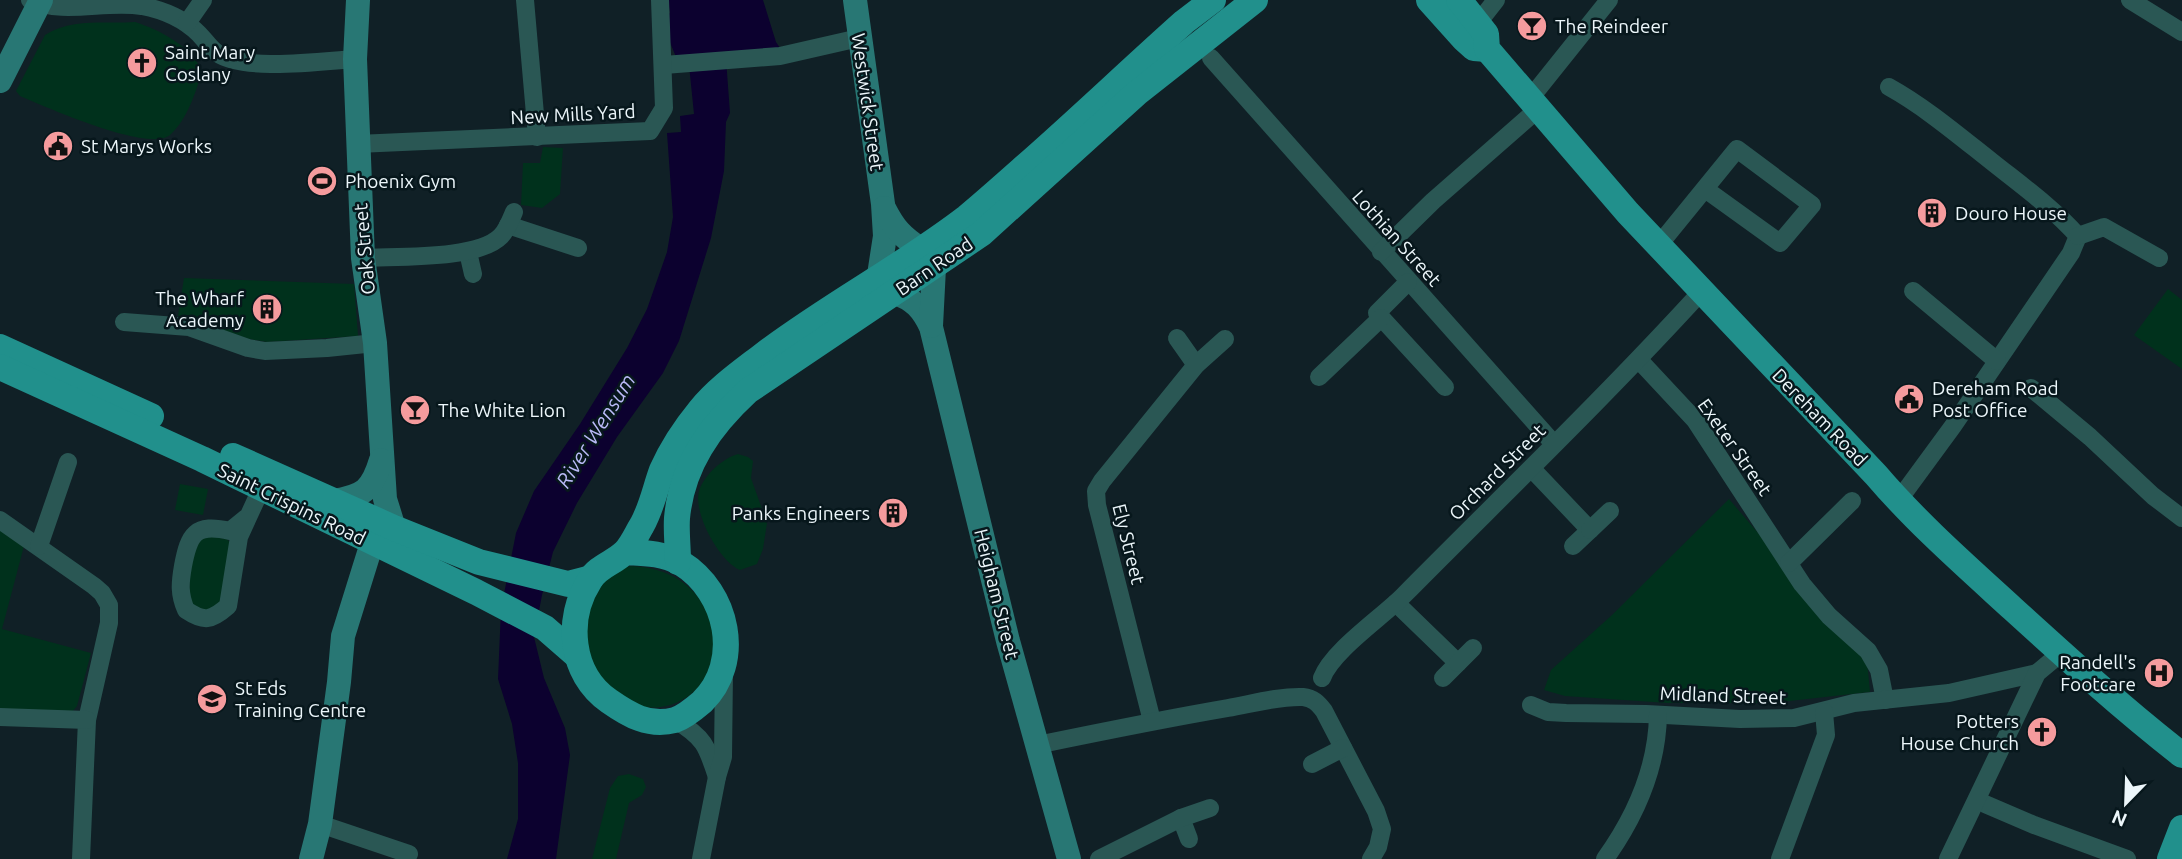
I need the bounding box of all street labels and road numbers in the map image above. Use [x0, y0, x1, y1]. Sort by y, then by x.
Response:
street label: Westwick Street [847, 32, 889, 173]
street label: New Mills Yard [510, 100, 636, 128]
street label: Lothian Street [1348, 185, 1446, 291]
street label: Oak Street [349, 202, 379, 296]
street label: Barn Road [891, 232, 977, 300]
street label: Dereham Road [1768, 364, 1872, 470]
street label: Exeter Street [1694, 394, 1777, 500]
street label: Orchard Street [1444, 419, 1550, 525]
street label: Saint Crispins Road [215, 459, 369, 549]
street label: Ely Street [1108, 501, 1150, 587]
street label: Heigham Street [970, 526, 1024, 662]
street label: Midland Street [1659, 682, 1787, 708]

